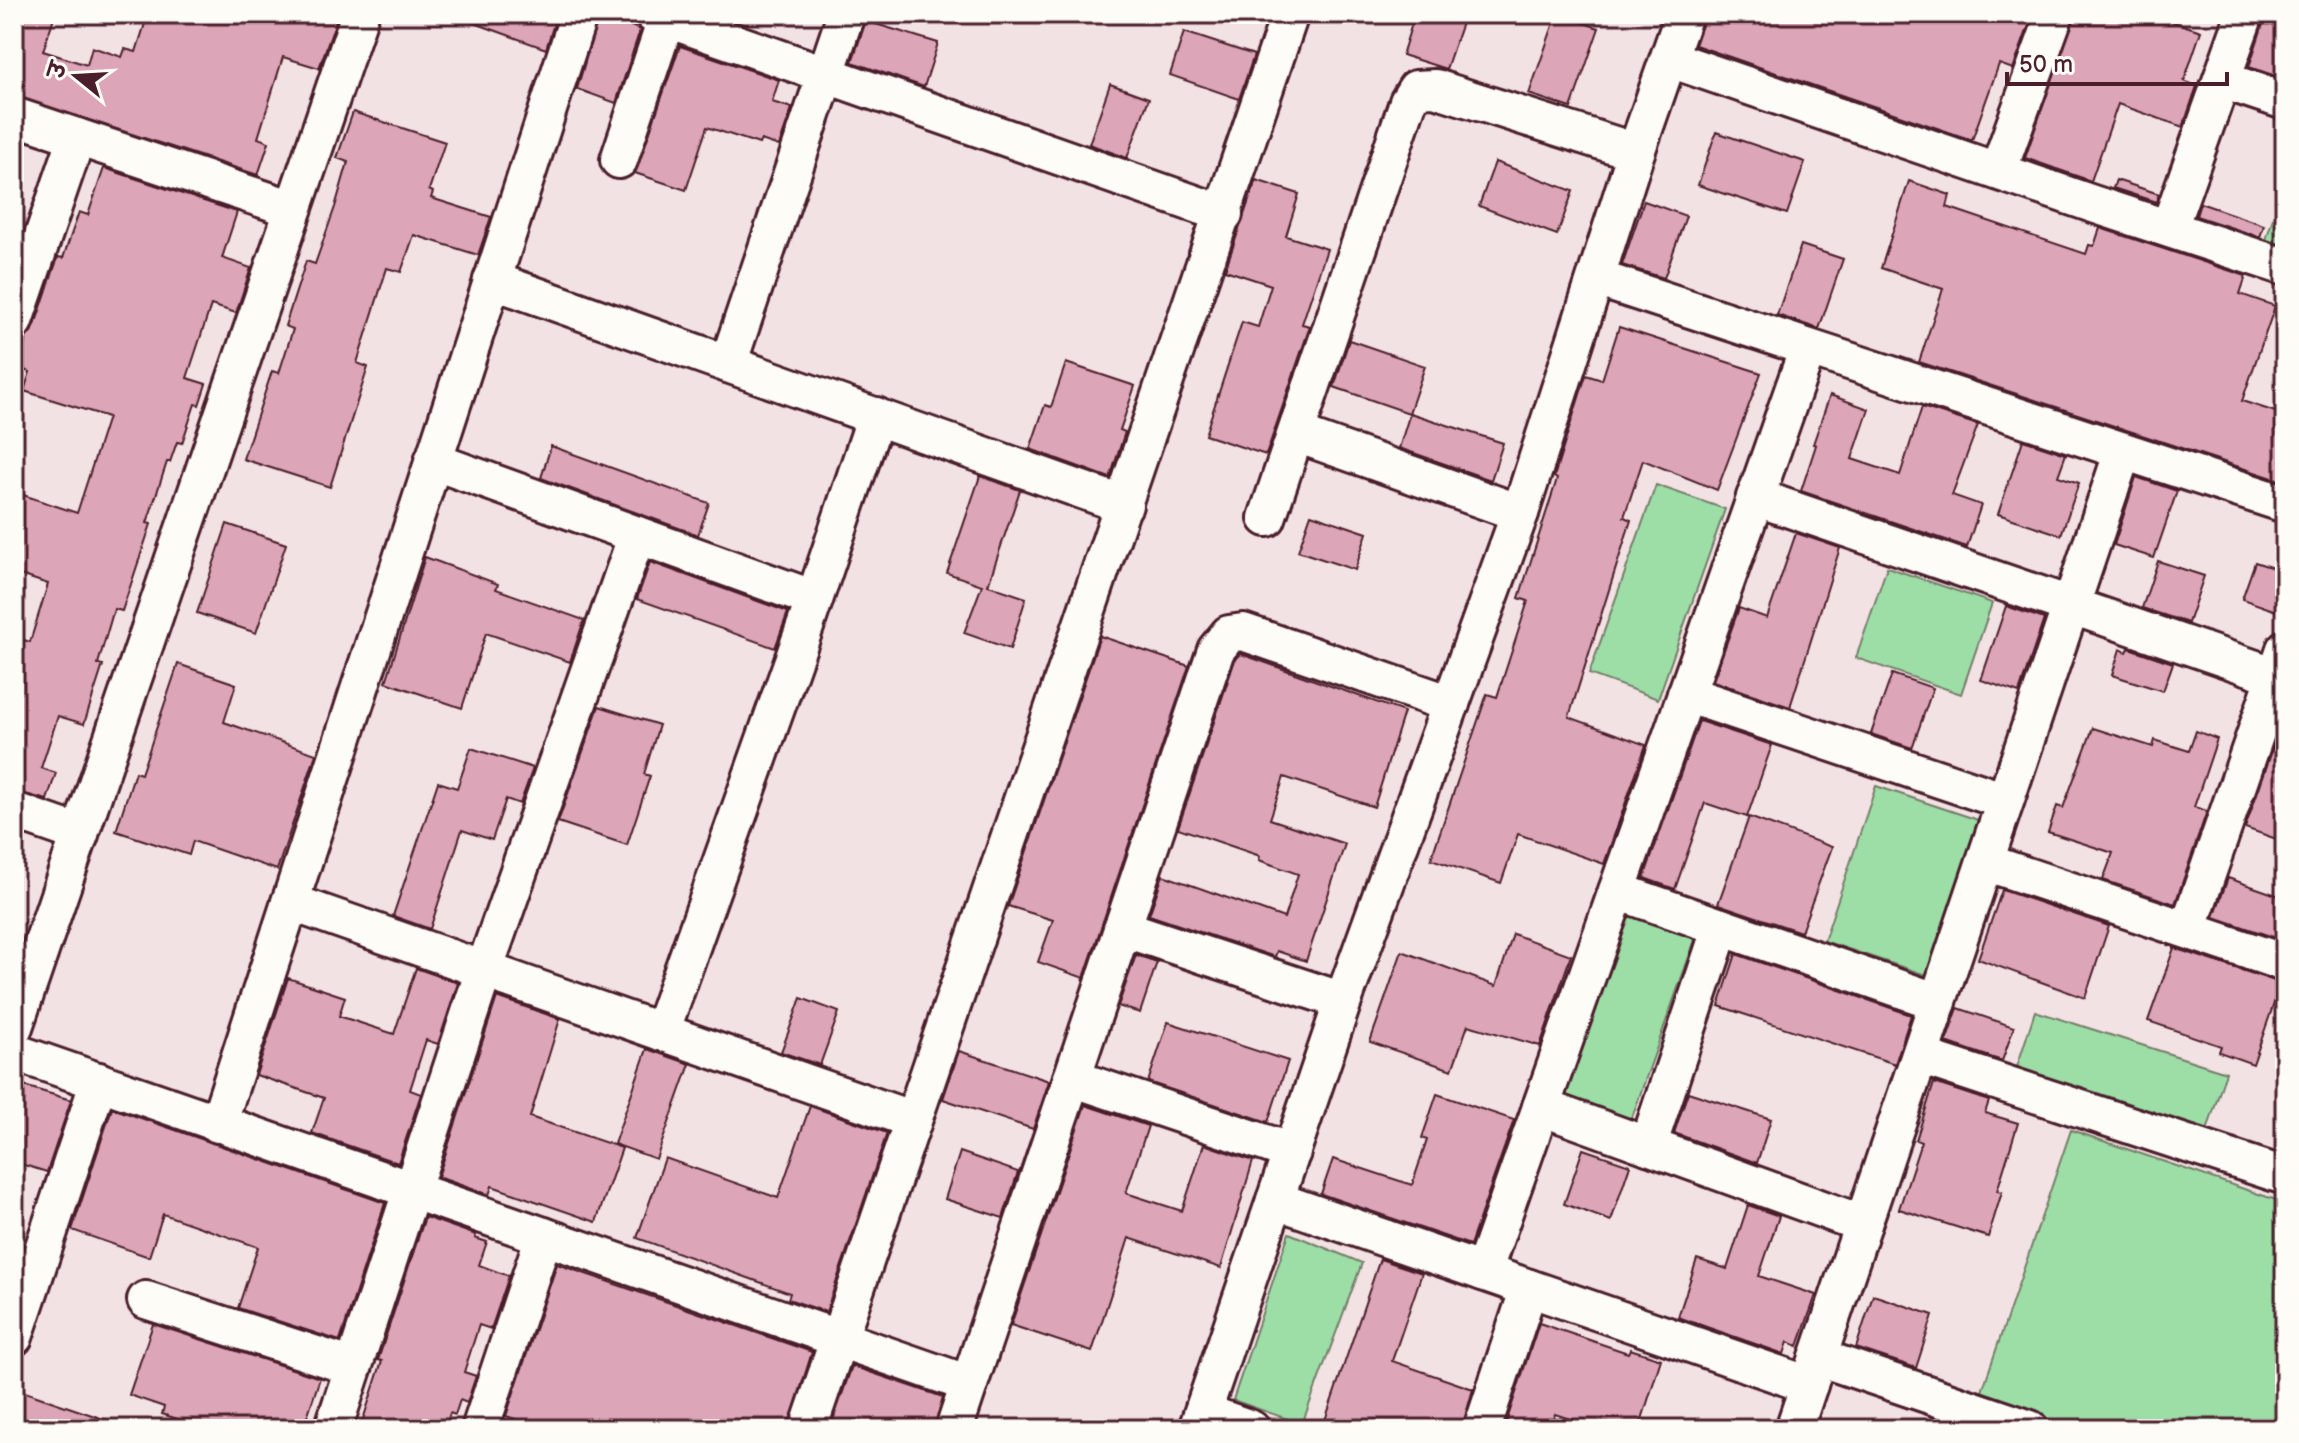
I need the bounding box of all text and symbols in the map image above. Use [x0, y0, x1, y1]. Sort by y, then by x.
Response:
north arrow [36, 36, 116, 116]
scale bar [2007, 36, 2227, 86]
text: 50 m [2019, 50, 2073, 79]
text: उ [43, 57, 74, 83]

